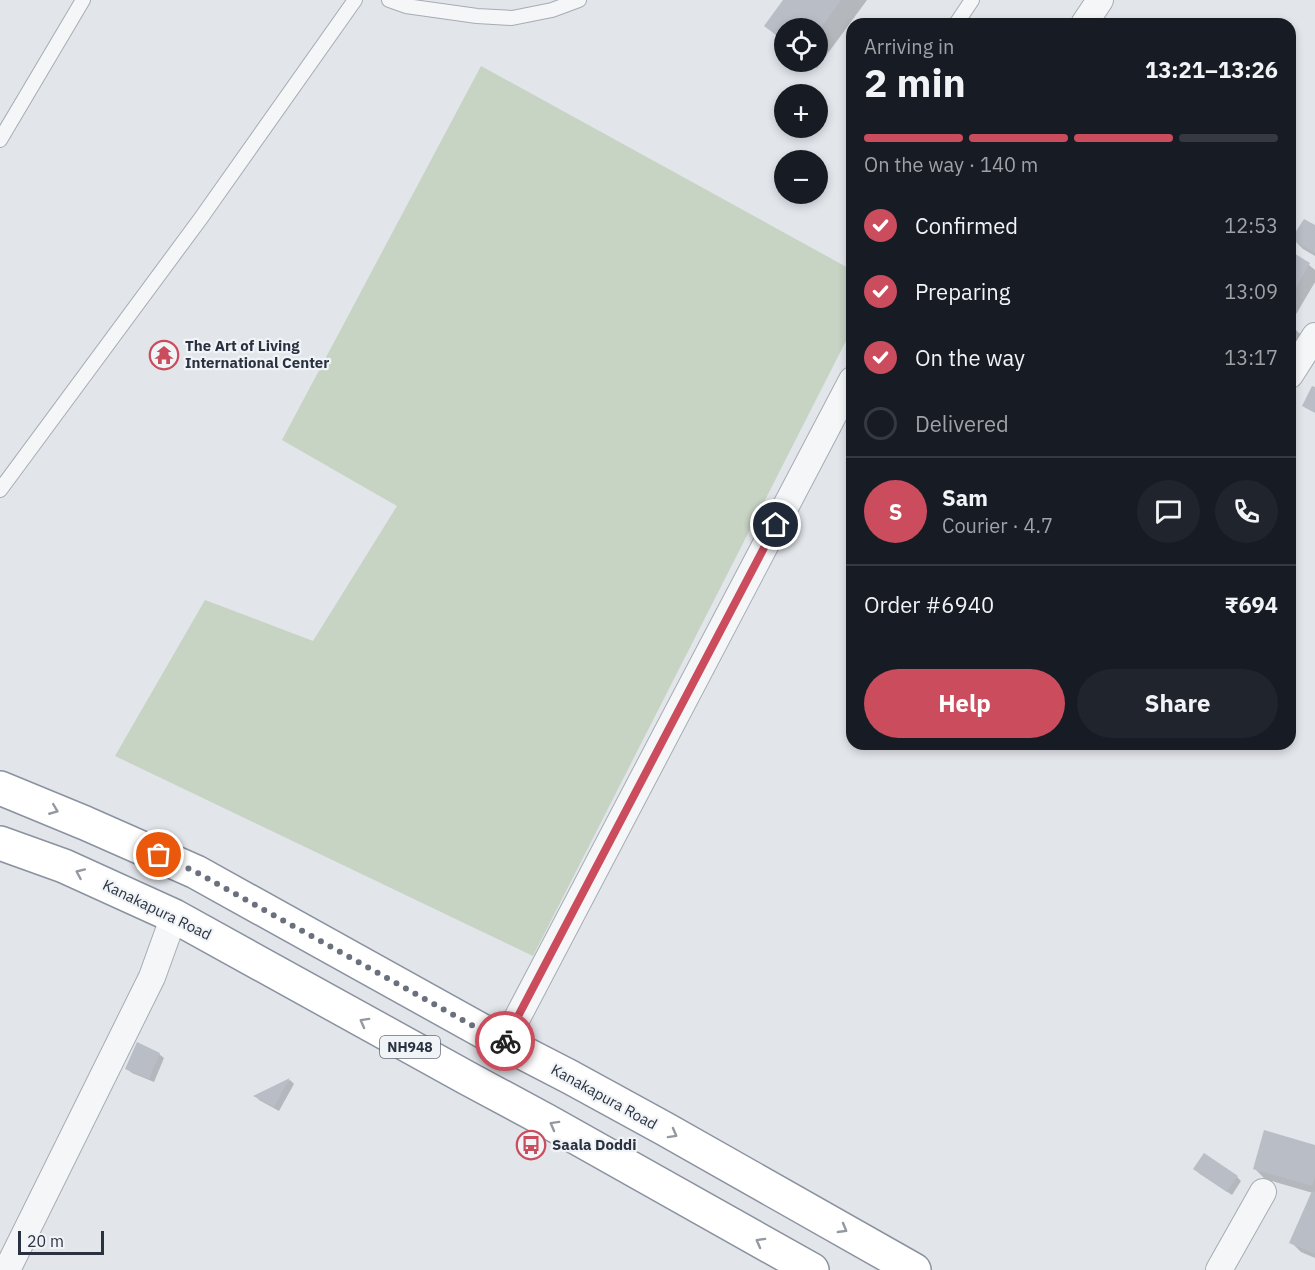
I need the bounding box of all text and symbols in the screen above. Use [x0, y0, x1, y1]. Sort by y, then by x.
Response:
map controls [774, 18, 828, 204]
button: locate [774, 18, 828, 72]
text: Arriving in [864, 33, 954, 60]
text: 13:21–13:26 [1145, 55, 1278, 84]
text: 2 min [864, 57, 966, 108]
button: + [774, 84, 828, 138]
button: − [774, 150, 828, 204]
text: On the way · 140 m [864, 151, 1038, 178]
icon: check [864, 209, 897, 242]
text: Confirmed [915, 211, 1018, 240]
text: 12:53 [1224, 212, 1278, 239]
icon: check [864, 275, 897, 308]
text: Preparing [915, 277, 1010, 306]
text: 13:09 [1224, 278, 1278, 305]
place label: The Art of Living International Center [185, 336, 329, 372]
temple icon: The Art of Living International Center [148, 339, 180, 371]
icon: check [864, 341, 897, 374]
text: On the way [915, 343, 1025, 372]
text: 13:17 [1224, 344, 1278, 371]
text: Delivered [915, 409, 1009, 438]
button: chat [1137, 480, 1200, 543]
button: phone [1215, 480, 1278, 543]
text: Sam [942, 483, 988, 512]
text: S [889, 497, 902, 526]
pin [750, 499, 801, 550]
icon: home [759, 508, 792, 541]
text: Courier · 4.7 [942, 512, 1053, 539]
text: Order #6940 [864, 590, 994, 619]
text: ₹694 [1225, 590, 1278, 619]
button: Help [864, 669, 1065, 738]
button: Share [1077, 669, 1278, 738]
one-way arrow [48, 803, 59, 815]
pin [133, 829, 184, 880]
icon: bag [142, 838, 175, 871]
one-way arrow [75, 869, 86, 881]
street label: Kanakapura Road [100, 875, 215, 944]
courier [475, 1011, 535, 1071]
one-way arrow [360, 1017, 371, 1029]
icon: bike [489, 1025, 522, 1058]
road number: NH948 [380, 1036, 440, 1058]
street label: Kanakapura Road [548, 1060, 661, 1134]
one-way arrow [550, 1121, 560, 1132]
one-way arrow [667, 1127, 677, 1138]
bus stop icon: Saala Doddi [515, 1129, 547, 1161]
place label: Saala Doddi [552, 1135, 637, 1154]
one-way arrow [837, 1222, 847, 1234]
scale bar [18, 1228, 104, 1256]
text: 20 m [27, 1231, 64, 1251]
one-way arrow [756, 1238, 767, 1249]

